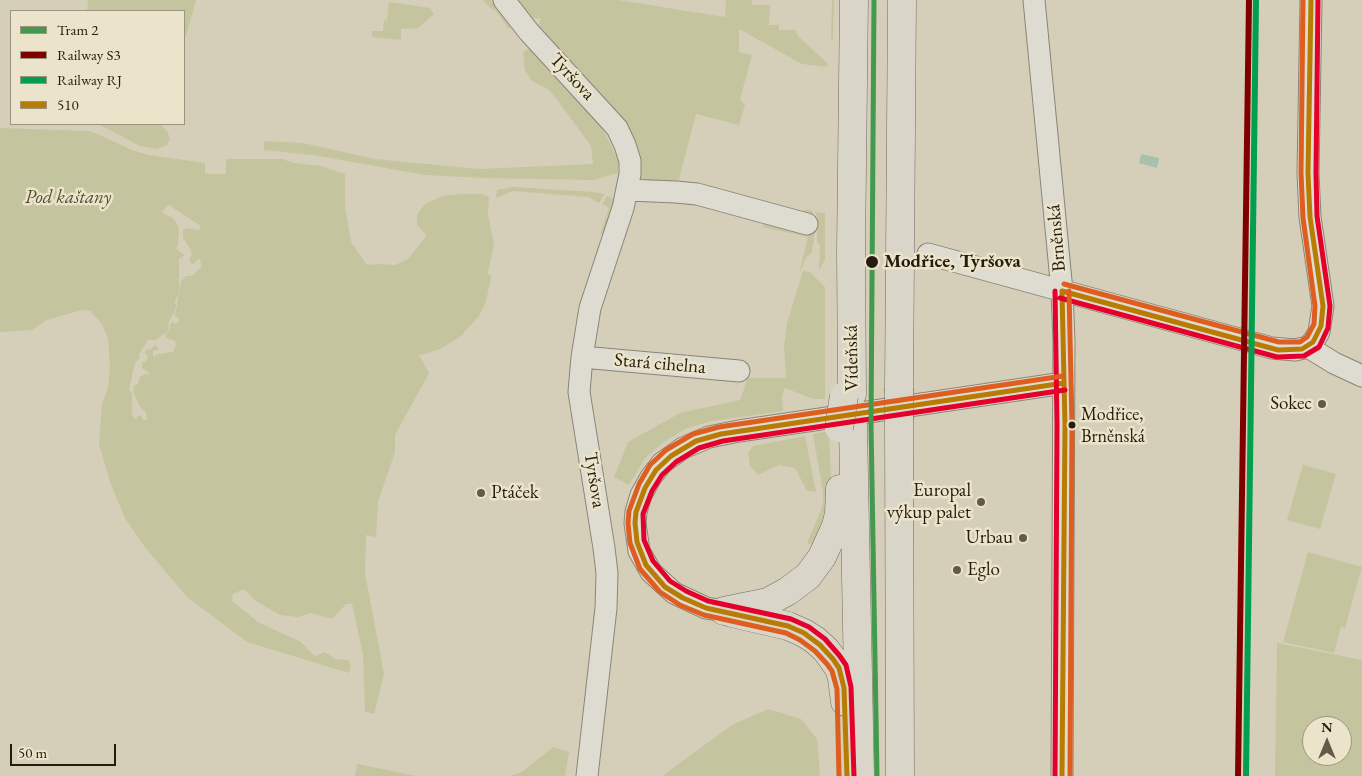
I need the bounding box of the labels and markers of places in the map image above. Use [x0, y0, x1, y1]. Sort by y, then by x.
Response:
place label: Modřice, Tyršova [884, 251, 1021, 273]
marker: Modřice, Tyršova [864, 254, 880, 270]
place label: Sokec [1270, 393, 1312, 415]
marker: Sokec [1316, 398, 1328, 410]
place label: Modřice, Brněnská [1081, 404, 1145, 446]
marker: Modřice, Brněnská [1067, 420, 1077, 430]
place label: Europal výkup palet [887, 480, 971, 524]
place label: Ptáček [491, 482, 539, 504]
marker: Ptáček [475, 487, 487, 499]
marker: Europal výkup palet [975, 496, 987, 508]
place label: Urbau [966, 527, 1013, 549]
marker: Urbau [1017, 532, 1029, 544]
place label: Eglo [967, 559, 1000, 581]
marker: Eglo [951, 564, 963, 576]

